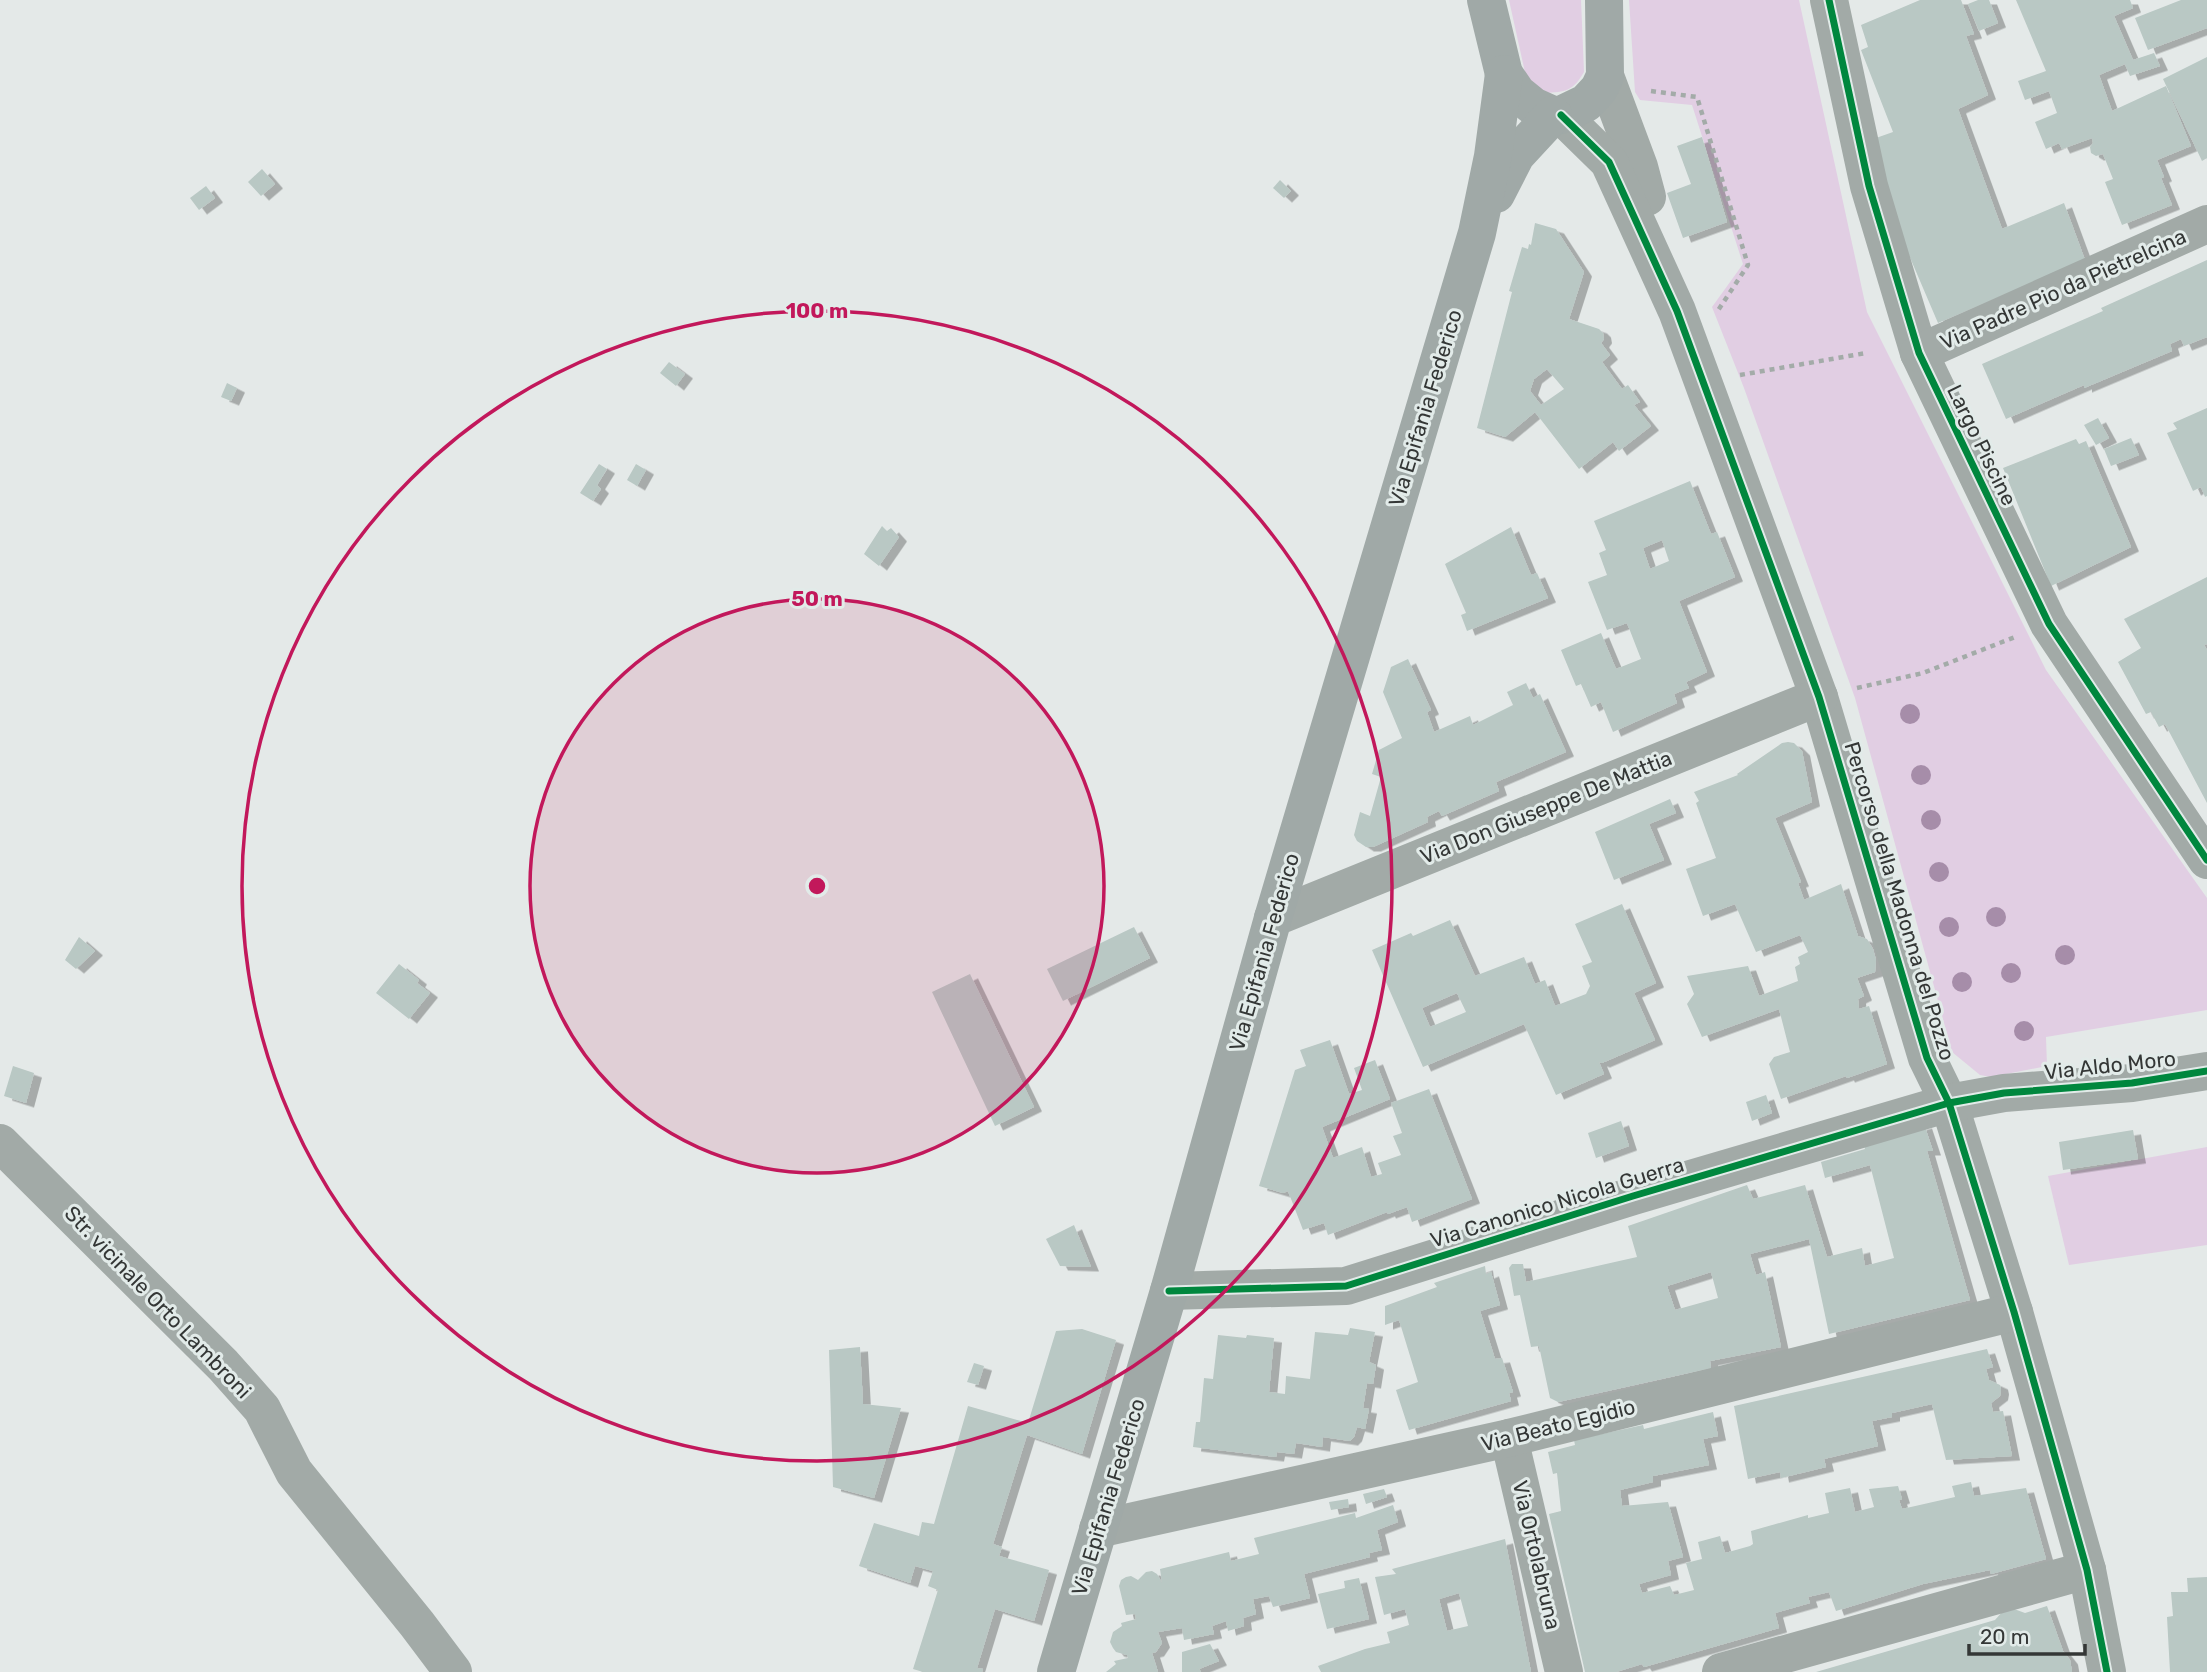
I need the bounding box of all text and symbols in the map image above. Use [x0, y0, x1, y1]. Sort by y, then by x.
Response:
street label: Via Padre Pio da Pietrelcina [1936, 223, 2190, 355]
text: 100 m [786, 298, 848, 323]
street label: Via Epifania Federico [1383, 306, 1467, 510]
street label: Largo Piscine [1942, 380, 2022, 510]
text: 50 m [791, 586, 843, 611]
street label: Percorso della Madonna del Pozzo [1840, 739, 1960, 1063]
street label: Via Don Giuseppe De Mattia [1417, 745, 1675, 869]
street label: Via Epifania Federico [1224, 850, 1304, 1054]
centre of rings [805, 874, 829, 898]
street label: Via Aldo Moro [2043, 1046, 2177, 1084]
street label: Via Canonico Nicola Guerra [1427, 1151, 1687, 1253]
street label: Str. vicinale Orto Lambroni [60, 1201, 256, 1403]
street label: Via Beato Egidio [1478, 1394, 1638, 1456]
street label: Via Epifania Federico [1066, 1395, 1150, 1599]
street label: Via Ortolabruna [1508, 1478, 1566, 1632]
scale bar [1969, 1612, 2084, 1656]
text: 20 m [1980, 1624, 2029, 1649]

